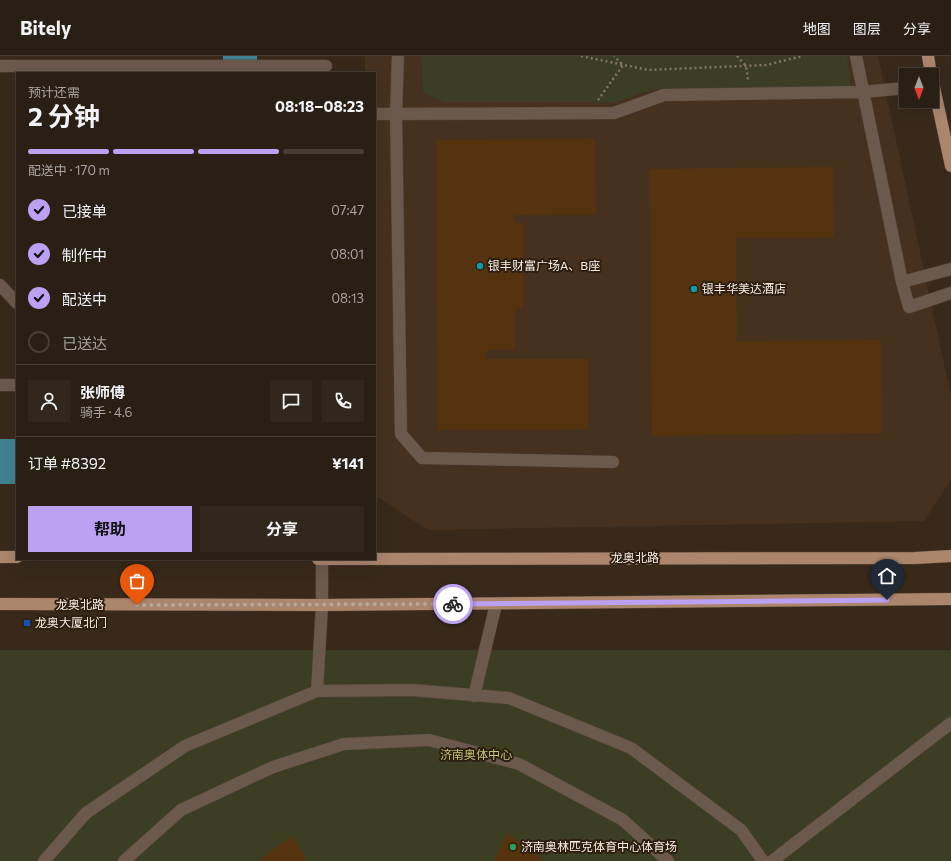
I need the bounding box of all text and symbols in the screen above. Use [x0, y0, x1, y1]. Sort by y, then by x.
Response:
text: Bitely [20, 16, 71, 39]
text: 地图 [803, 20, 831, 37]
text: 图层 [853, 20, 881, 37]
text: 分享 [903, 20, 931, 37]
north arrow [899, 68, 939, 108]
map controls [899, 68, 939, 108]
text: 预计还需 [28, 84, 80, 100]
text: 08:18–08:23 [275, 97, 364, 115]
text: 2 分钟 [28, 100, 100, 131]
text: 配送中 · 170 m [28, 162, 110, 178]
icon: check [28, 199, 50, 221]
text: 已接单 [62, 202, 107, 220]
text: 07:47 [331, 202, 364, 218]
icon: check [28, 243, 50, 265]
text: 制作中 [62, 246, 107, 264]
text: 08:01 [331, 246, 364, 262]
place label: 银丰财富广场A、B座 [488, 258, 600, 272]
marker: 银丰财富广场A、B座 [475, 261, 485, 271]
place label: 银丰华美达酒店 [702, 281, 786, 295]
marker: 银丰华美达酒店 [689, 284, 699, 294]
icon: check [28, 287, 50, 309]
text: 配送中 [62, 290, 107, 308]
text: 08:13 [332, 290, 364, 306]
text: 已送达 [62, 334, 107, 352]
button: person [28, 380, 70, 422]
button: chat [270, 380, 312, 422]
button: phone [322, 380, 364, 422]
text: 张师傅 [80, 383, 125, 401]
text: 骑手 · 4.6 [80, 404, 133, 420]
text: 订单 #8392 [28, 454, 106, 472]
text: ¥141 [332, 454, 364, 472]
button: 帮助 [28, 506, 192, 552]
button: 分享 [200, 506, 364, 552]
street label: 龙奥北路 [611, 550, 659, 564]
pin [870, 559, 904, 600]
pin [120, 564, 154, 605]
icon: home [876, 565, 898, 587]
icon: bag [126, 570, 148, 592]
courier [433, 584, 473, 624]
icon: bike [442, 593, 464, 615]
street label: 龙奥北路 [56, 597, 104, 611]
place label: 龙奥大厦北门 [35, 615, 107, 629]
marker: 龙奥大厦北门 [22, 618, 32, 628]
park label: 济南奥体中心 [440, 747, 512, 761]
place label: 济南奥林匹克体育中心体育场 [521, 839, 677, 853]
marker: 济南奥林匹克体育中心体育场 [508, 842, 518, 852]

